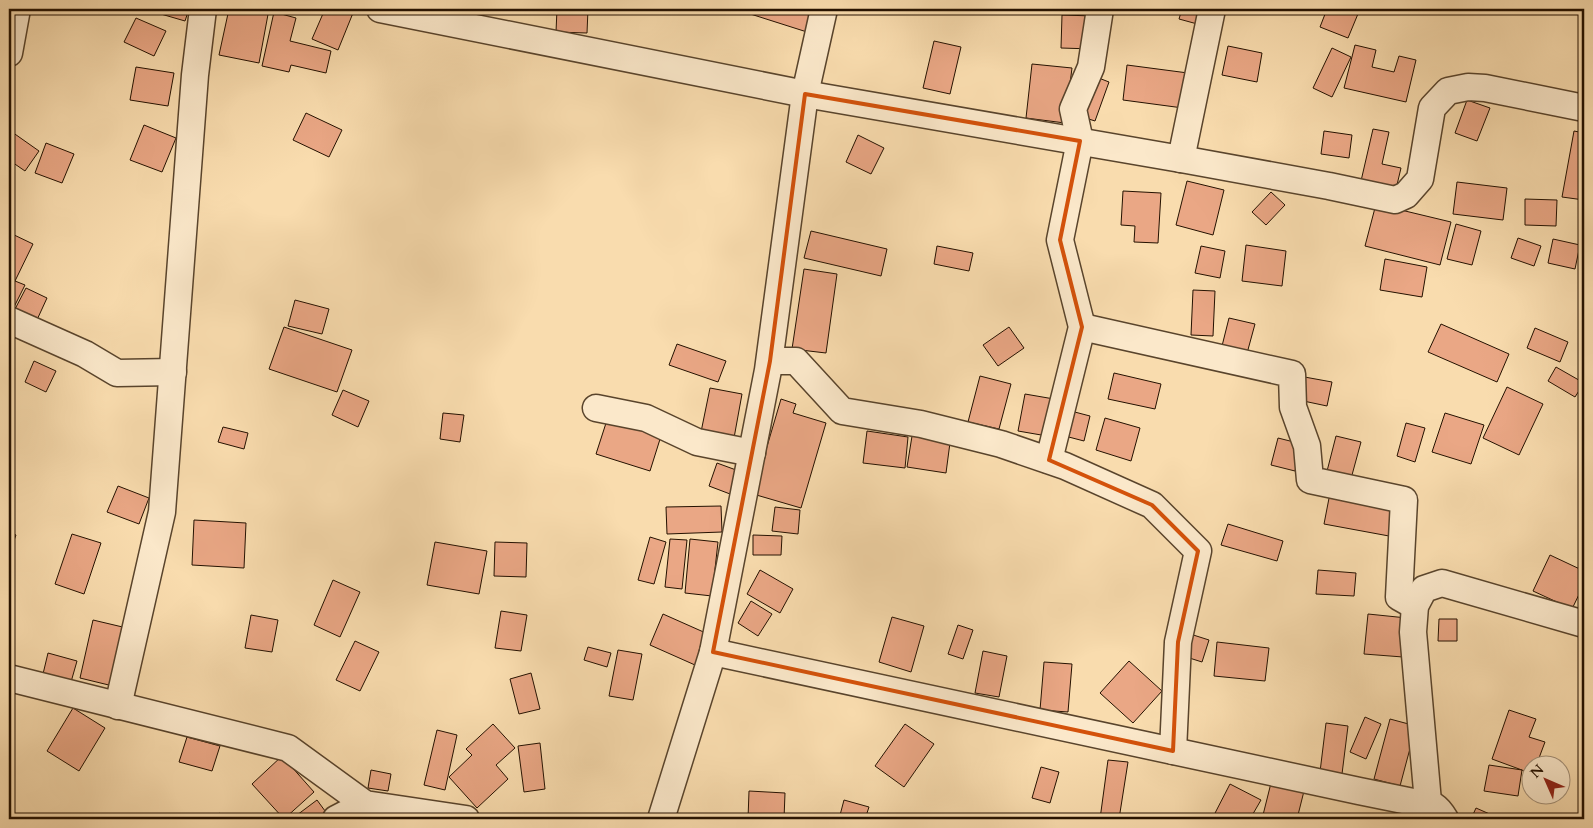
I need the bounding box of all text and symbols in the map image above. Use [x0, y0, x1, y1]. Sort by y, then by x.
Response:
north arrow [1520, 756, 1570, 806]
text: N [1526, 760, 1548, 782]

